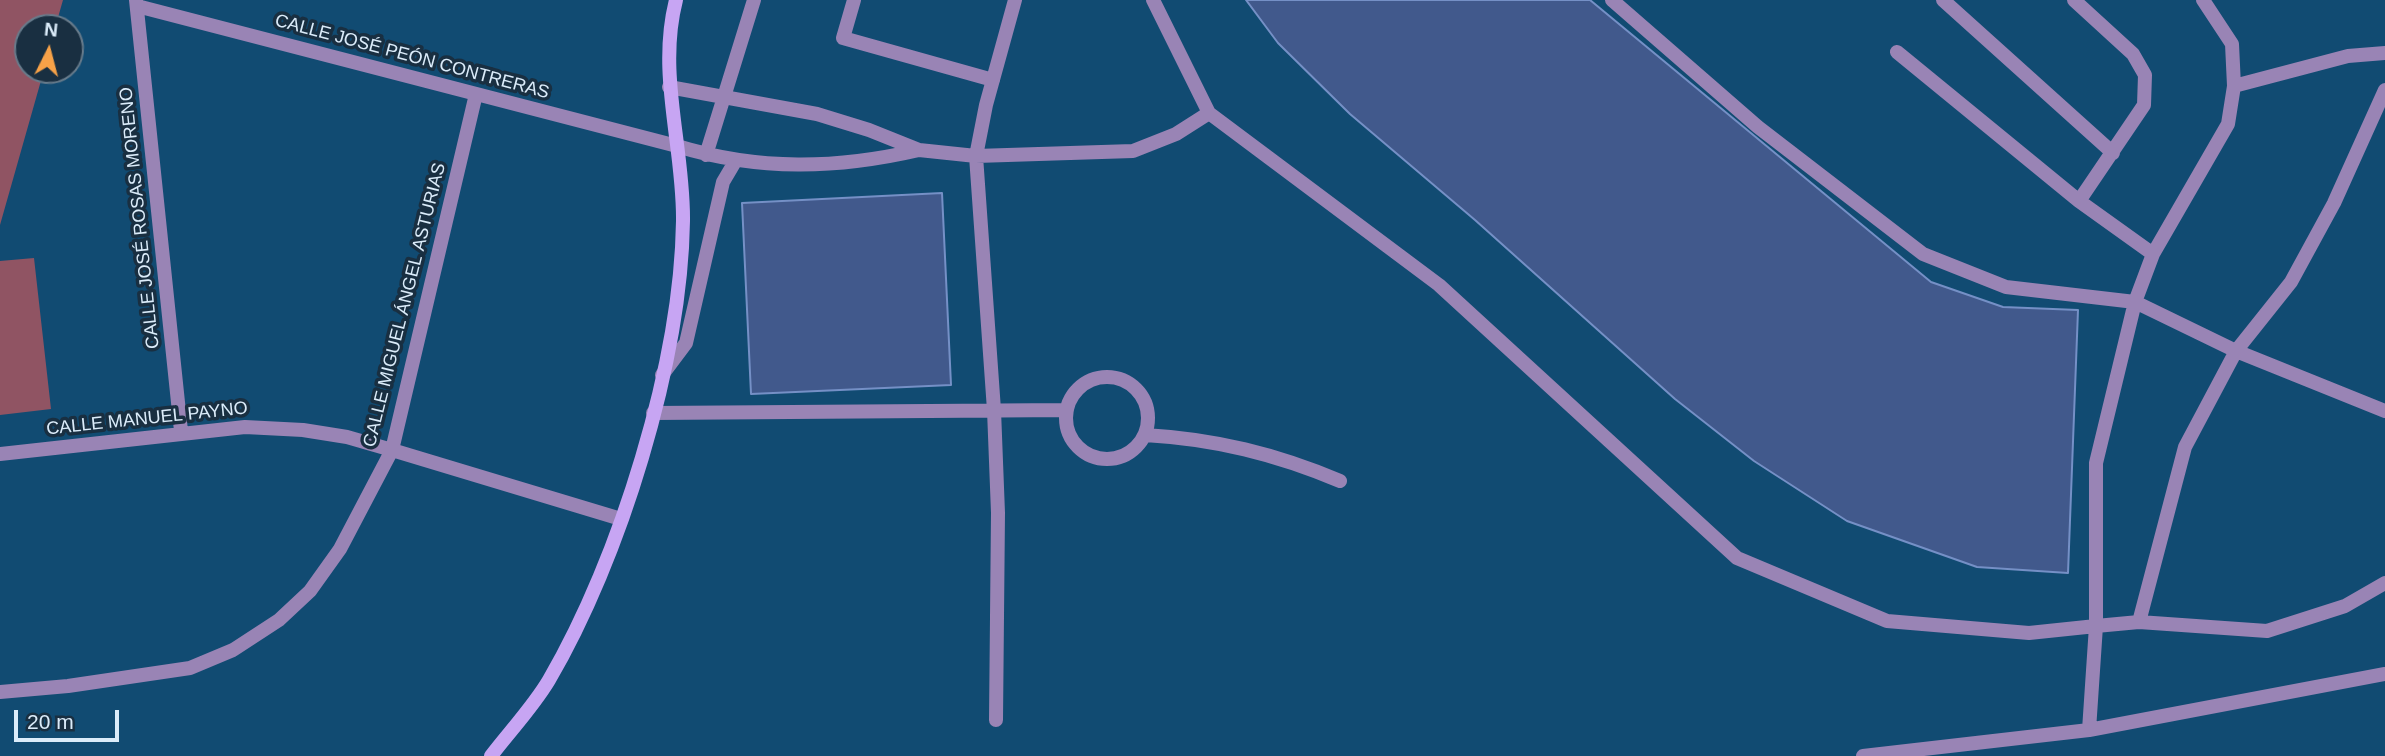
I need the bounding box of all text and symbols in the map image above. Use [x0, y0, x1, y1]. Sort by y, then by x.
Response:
street label: CALLE JOSÉ PEÓN CONTRERAS [272, 10, 552, 104]
north arrow [14, 14, 84, 84]
text: N [43, 18, 59, 41]
street label: CALLE JOSÉ ROSAS MORENO [116, 86, 164, 350]
street label: CALLE MIGUEL ÁNGEL ASTURIAS [359, 161, 451, 449]
street label: CALLE MANUEL PAYNO [45, 398, 249, 440]
scale bar [18, 696, 122, 740]
text: 20 m [27, 710, 74, 733]

